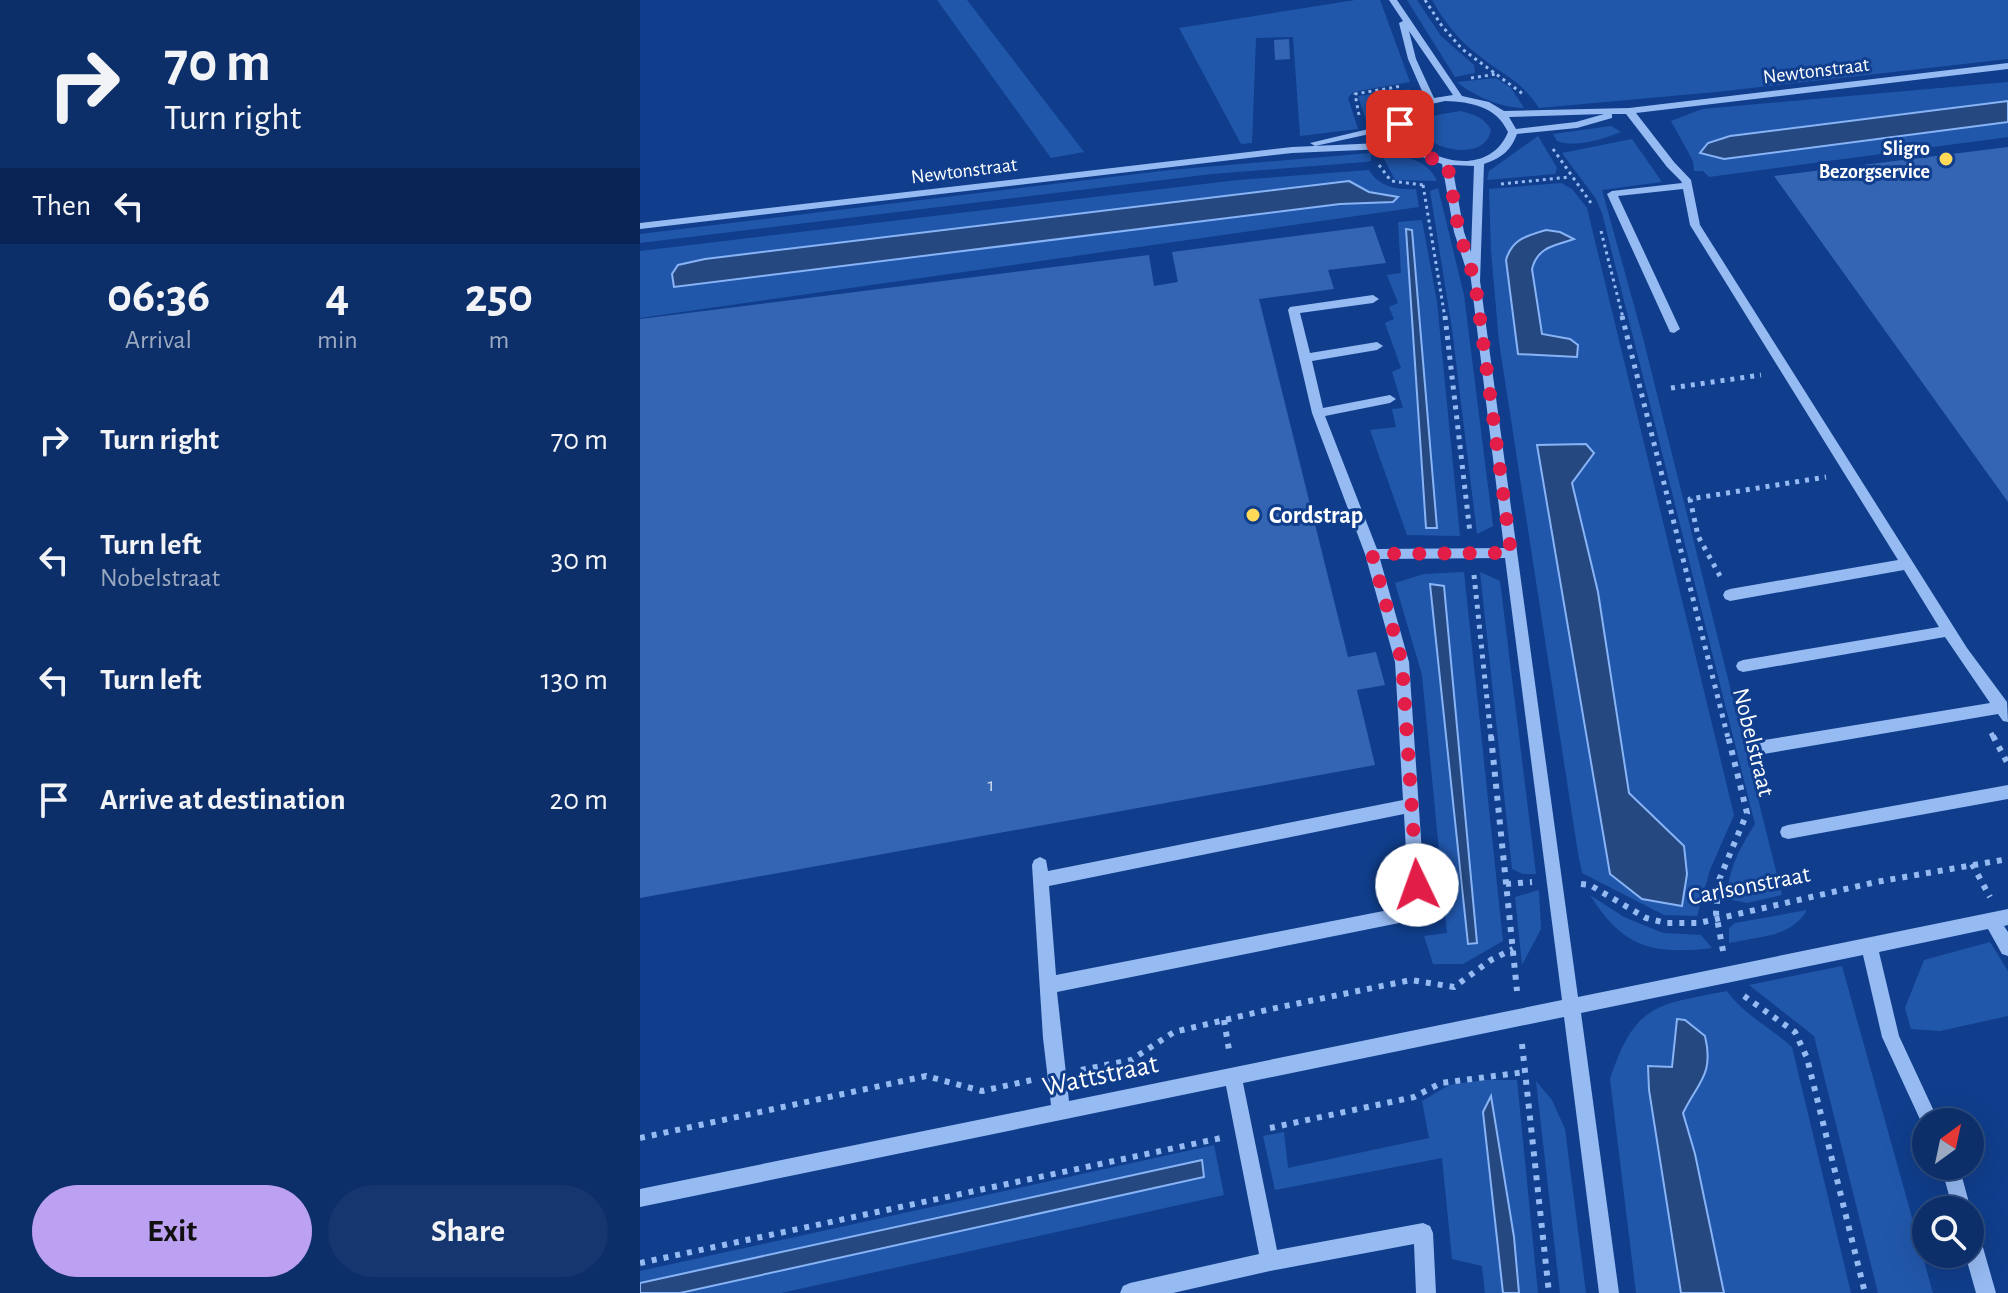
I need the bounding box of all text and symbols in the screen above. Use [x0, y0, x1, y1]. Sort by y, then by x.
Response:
icon: right [32, 32, 136, 136]
text: 70 m [164, 35, 271, 91]
street label: Newtonstraat [1762, 54, 1871, 87]
pin [1366, 90, 1434, 158]
text: Turn right [164, 100, 301, 136]
icon: arrive [1378, 102, 1422, 146]
place label: Sligro Bezorgservice [1819, 139, 1930, 182]
marker: Sligro Bezorgservice [1937, 150, 1955, 168]
street label: Newtonstraat [910, 154, 1019, 187]
icon: left [107, 184, 151, 228]
text: Then [32, 191, 91, 221]
text: 06:36 [107, 273, 210, 321]
text: 4 [325, 273, 349, 321]
text: 250 [465, 273, 533, 321]
text: Arrival [125, 327, 192, 353]
text: min [317, 327, 358, 353]
text: m [488, 327, 509, 353]
icon: right [32, 418, 76, 462]
text: Turn right [100, 425, 219, 455]
text: 70 m [551, 425, 608, 455]
place label: Cordstrap [1269, 504, 1363, 528]
marker: Cordstrap [1244, 506, 1262, 524]
text: Turn left [100, 530, 201, 560]
icon: left [32, 538, 76, 582]
text: 30 m [551, 545, 608, 575]
text: Nobelstraat [100, 565, 220, 591]
icon: left [32, 658, 76, 702]
text: Turn left [100, 665, 201, 695]
text: 130 m [541, 665, 608, 695]
street label: Nobelstraat [1728, 686, 1778, 799]
house number: 1 [988, 775, 994, 795]
icon: arrive [32, 778, 76, 822]
text: Arrive at destination [100, 785, 346, 815]
text: 20 m [550, 785, 608, 815]
position arrow [1375, 843, 1459, 927]
street label: Carlsonstraat [1686, 862, 1813, 910]
street label: Wattstraat [1040, 1050, 1161, 1102]
north arrow [1912, 1108, 1984, 1180]
map controls [1912, 1108, 1984, 1268]
button: Exit [32, 1185, 312, 1277]
button: Share [328, 1185, 608, 1277]
button: search [1912, 1196, 1984, 1268]

